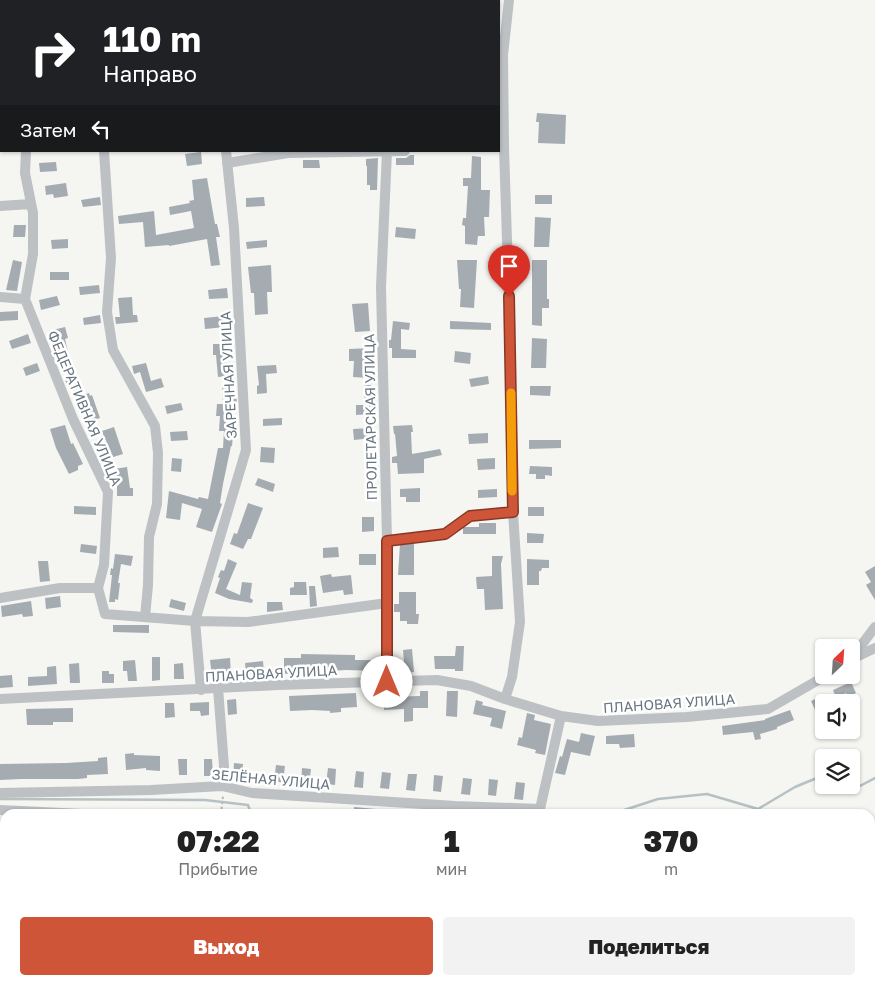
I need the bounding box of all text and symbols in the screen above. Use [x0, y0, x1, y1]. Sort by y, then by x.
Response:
text: 110 m [103, 18, 201, 60]
icon: right [20, 20, 85, 85]
text: Направо [103, 60, 197, 87]
icon: left [87, 115, 115, 143]
text: Затем [20, 118, 77, 141]
pin [488, 245, 530, 296]
icon: arrive [495, 252, 523, 280]
street label: ЗАРЕЧНАЯ УЛИЦА [216, 310, 240, 439]
street label: ФЕДЕРАТИВНАЯ УЛИЦА [45, 328, 126, 489]
street label: ПРОЛЕТАРСКАЯ УЛИЦА [360, 333, 380, 500]
north arrow [815, 639, 860, 684]
map controls [815, 639, 860, 794]
position arrow [360, 655, 412, 707]
street label: ПЛАНОВАЯ УЛИЦА [205, 661, 338, 685]
street label: ПЛАНОВАЯ УЛИЦА [602, 690, 736, 716]
button: sound [815, 694, 860, 739]
button: layers [815, 749, 860, 794]
street label: ЗЕЛЁНАЯ УЛИЦА [211, 765, 332, 793]
text: 07:22 [176, 823, 260, 859]
text: 1 [444, 823, 460, 859]
text: 370 [643, 823, 699, 859]
text: Прибытие [178, 859, 258, 879]
text: мин [436, 859, 467, 879]
text: m [664, 859, 678, 879]
button: Выход [20, 917, 433, 975]
button: Поделиться [443, 917, 855, 975]

